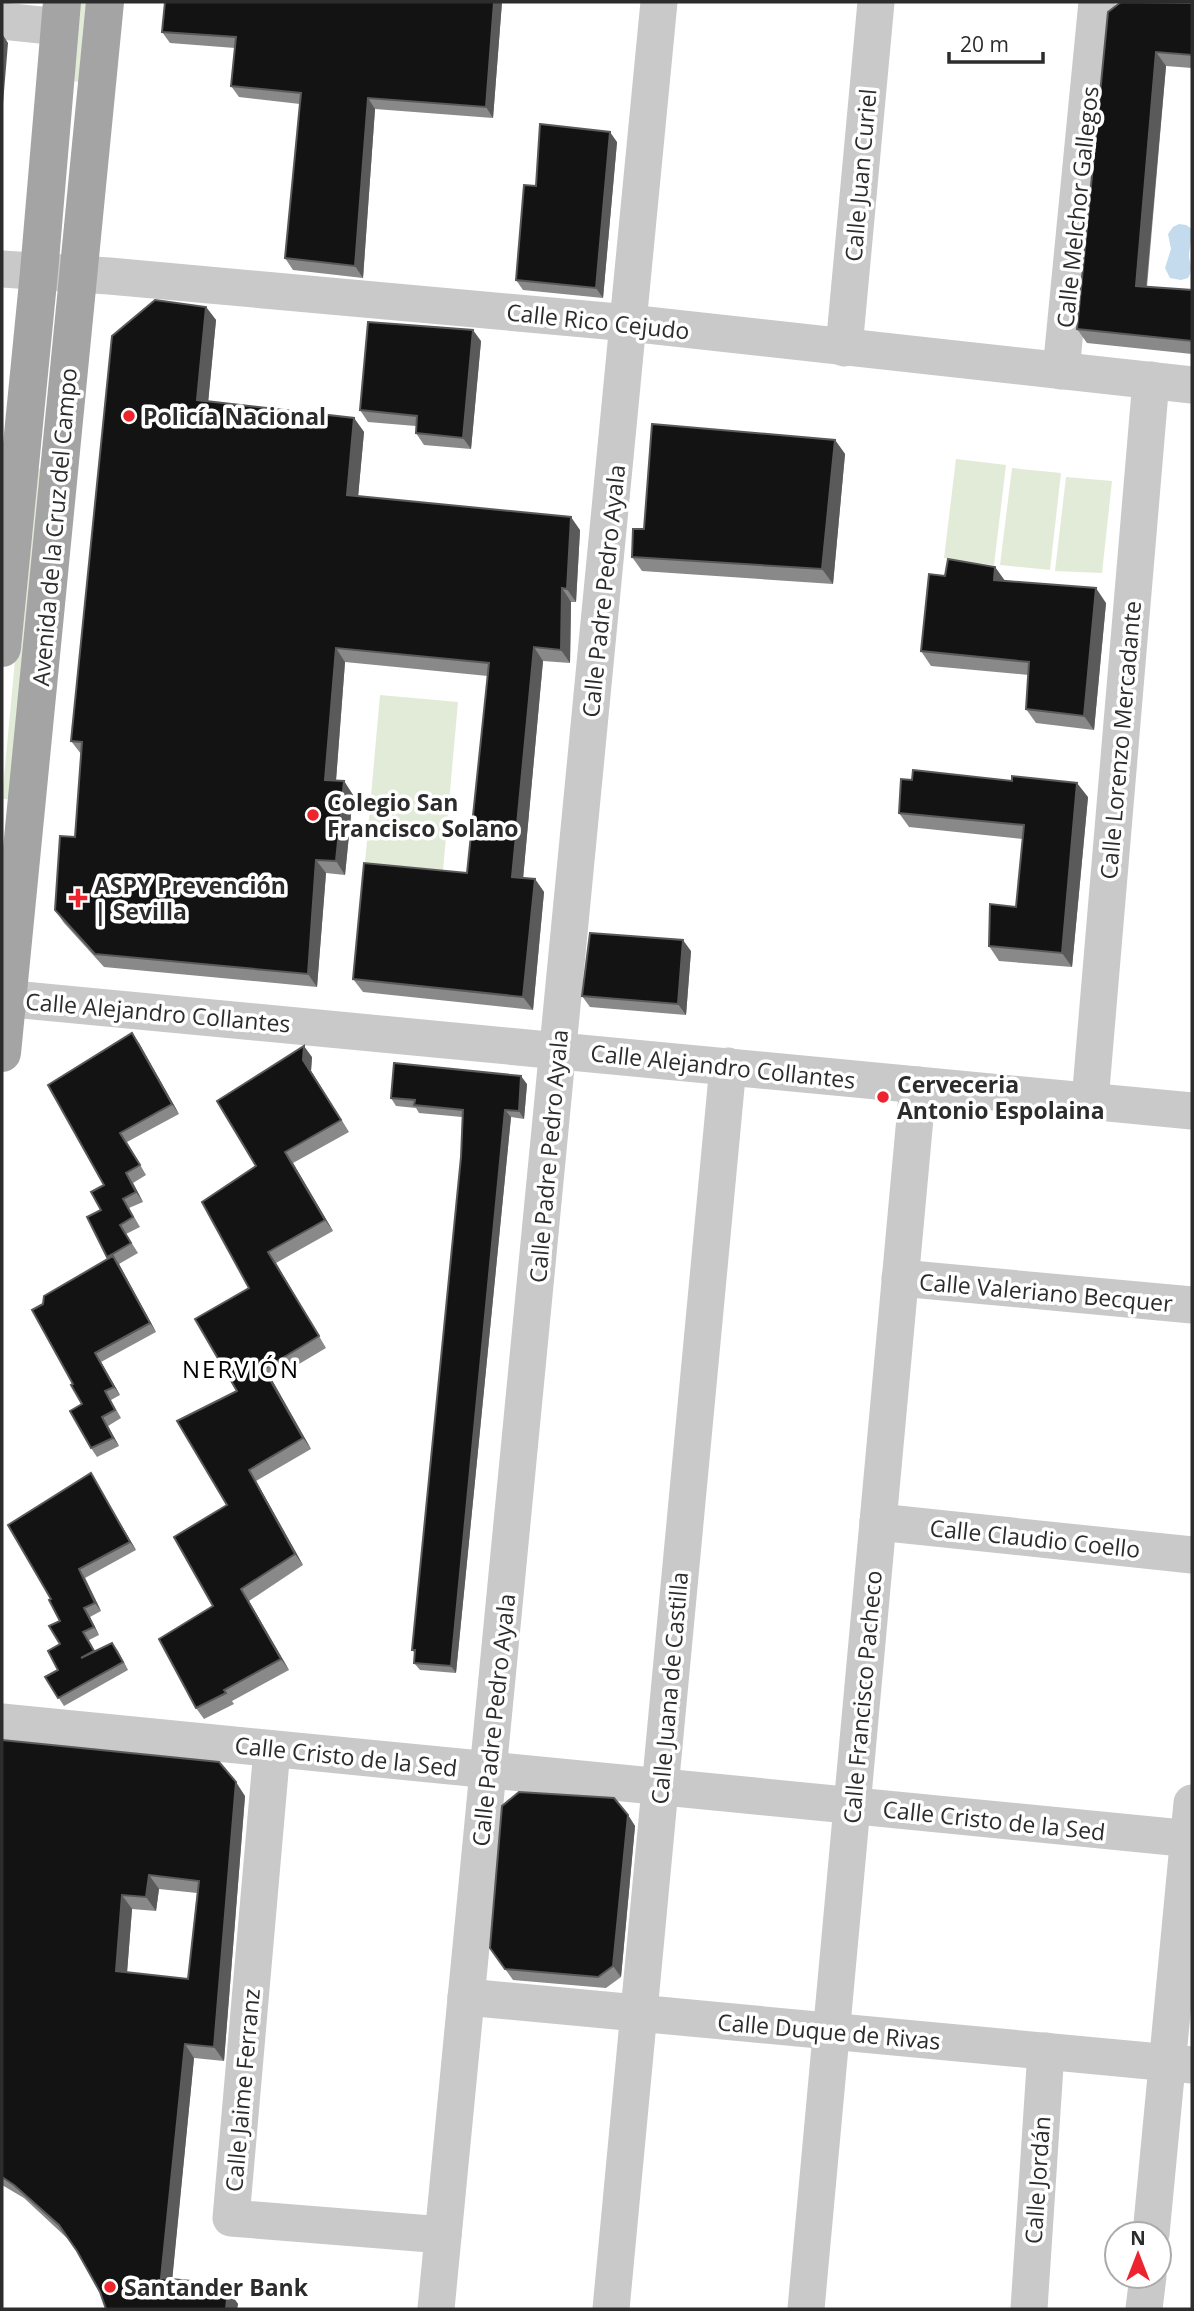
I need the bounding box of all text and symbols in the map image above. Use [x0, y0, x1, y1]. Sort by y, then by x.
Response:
scale bar [949, 21, 1044, 65]
text: 20 m [960, 30, 1009, 58]
street label: Calle Melchor Gallegos [1048, 85, 1106, 329]
street label: Calle Juan Curiel [837, 87, 883, 263]
street label: Calle Rico Cejudo [505, 295, 691, 347]
street label: Avenida de la Cruz del Campo [24, 367, 84, 687]
place label: Policía Nacional [143, 400, 326, 432]
marker: Policía Nacional [121, 408, 137, 424]
street label: Calle Padre Pedro Ayala [574, 463, 632, 719]
street label: Calle Lorenzo Mercadante [1092, 599, 1148, 881]
place label: Colegio San Francisco Solano [327, 786, 519, 844]
marker: Colegio San Francisco Solano [305, 807, 321, 823]
place label: ASPY Prevención | Sevilla [94, 869, 286, 927]
marker: ASPY Prevención | Sevilla [68, 888, 88, 908]
street label: Calle Alejandro Collantes [24, 984, 292, 1040]
street label: Calle Padre Pedro Ayala [521, 1028, 575, 1284]
street label: Calle Alejandro Collantes [589, 1036, 857, 1096]
place label: Cerveceria Antonio Espolaina [897, 1068, 1105, 1126]
marker: Cerveceria Antonio Espolaina [875, 1089, 891, 1105]
street label: Calle Valeriano Becquer [918, 1265, 1175, 1319]
district label: NERVIÓN [182, 1352, 300, 1385]
street label: Calle Claudio Coello [928, 1511, 1142, 1565]
street label: Calle Francisco Pacheco [835, 1569, 889, 1825]
street label: Calle Juana de Castilla [643, 1570, 695, 1806]
street label: Calle Padre Pedro Ayala [464, 1592, 522, 1848]
street label: Calle Cristo de la Sed [233, 1728, 459, 1784]
street label: Calle Cristo de la Sed [881, 1792, 1107, 1848]
street label: Calle Jaime Ferranz [217, 1987, 267, 2193]
street label: Calle Duque de Rivas [716, 2005, 942, 2057]
street label: Calle Jordán [1017, 2115, 1057, 2245]
north arrow [1103, 2220, 1173, 2290]
text: N [1130, 2225, 1146, 2251]
place label: Santander Bank [124, 2271, 309, 2303]
marker: Santander Bank [102, 2279, 118, 2295]

